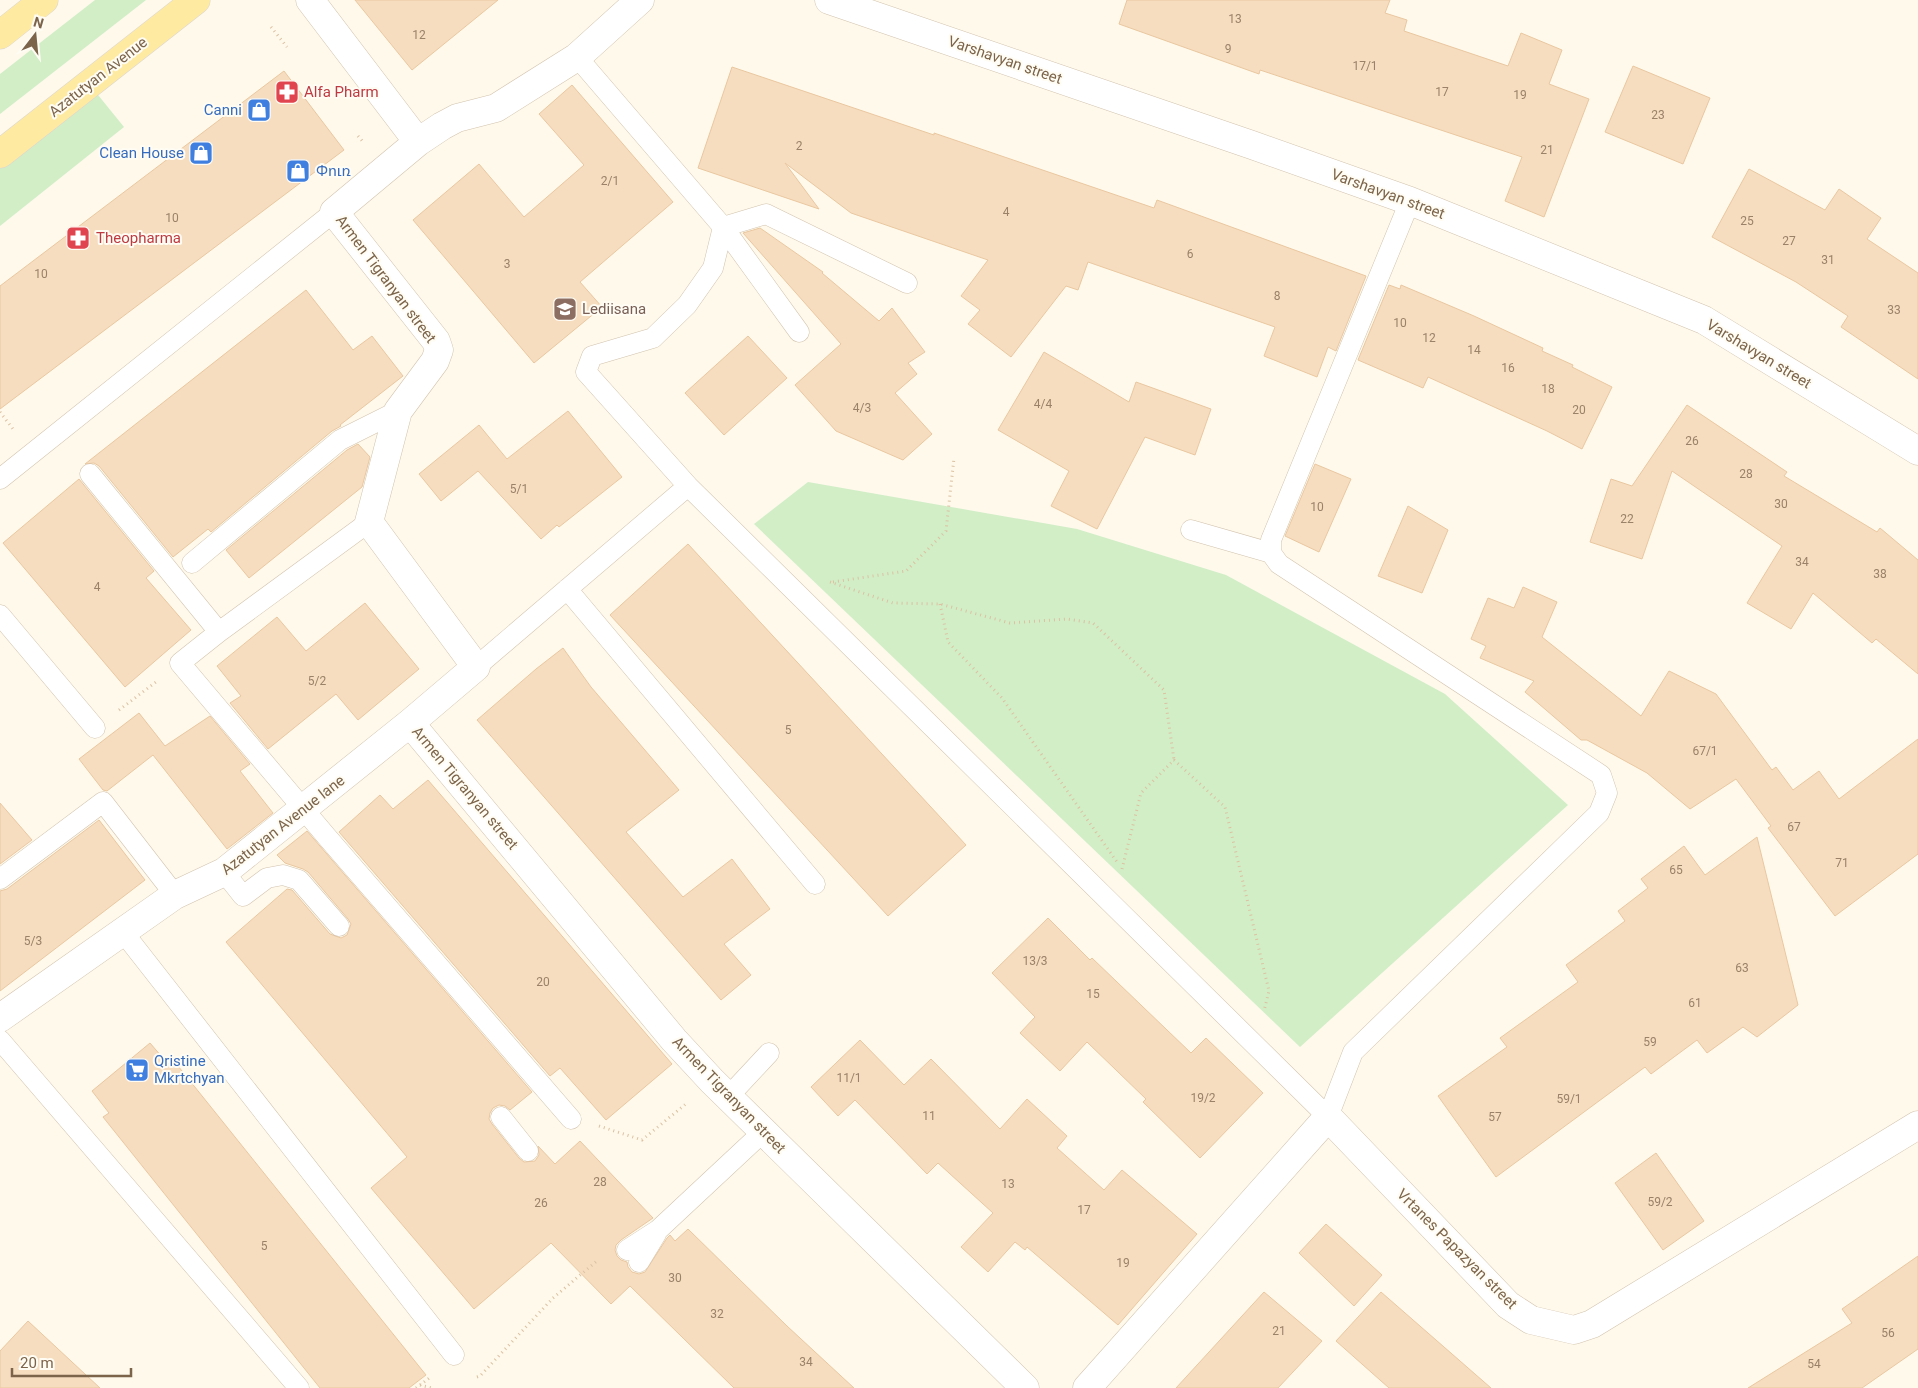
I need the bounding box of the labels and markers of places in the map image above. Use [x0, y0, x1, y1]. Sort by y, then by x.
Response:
pharmacy icon: Alfa Pharm [274, 79, 300, 105]
place label: Alfa Pharm [304, 83, 379, 101]
shop icon: Canni [246, 97, 272, 123]
place label: Canni [204, 101, 242, 119]
shop icon: Clean House [188, 140, 214, 166]
place label: Clean House [99, 144, 184, 162]
shop icon: Փուռ [285, 158, 311, 184]
place label: Փուռ [316, 162, 351, 180]
pharmacy icon: Theopharma [65, 225, 91, 251]
place label: Theopharma [96, 229, 181, 247]
school or university icon: Lediisana [552, 296, 578, 322]
place label: Lediisana [582, 300, 646, 318]
place label: Qristine Mkrtchyan [154, 1052, 225, 1087]
supermarket icon: Qristine Mkrtchyan [124, 1057, 150, 1083]

